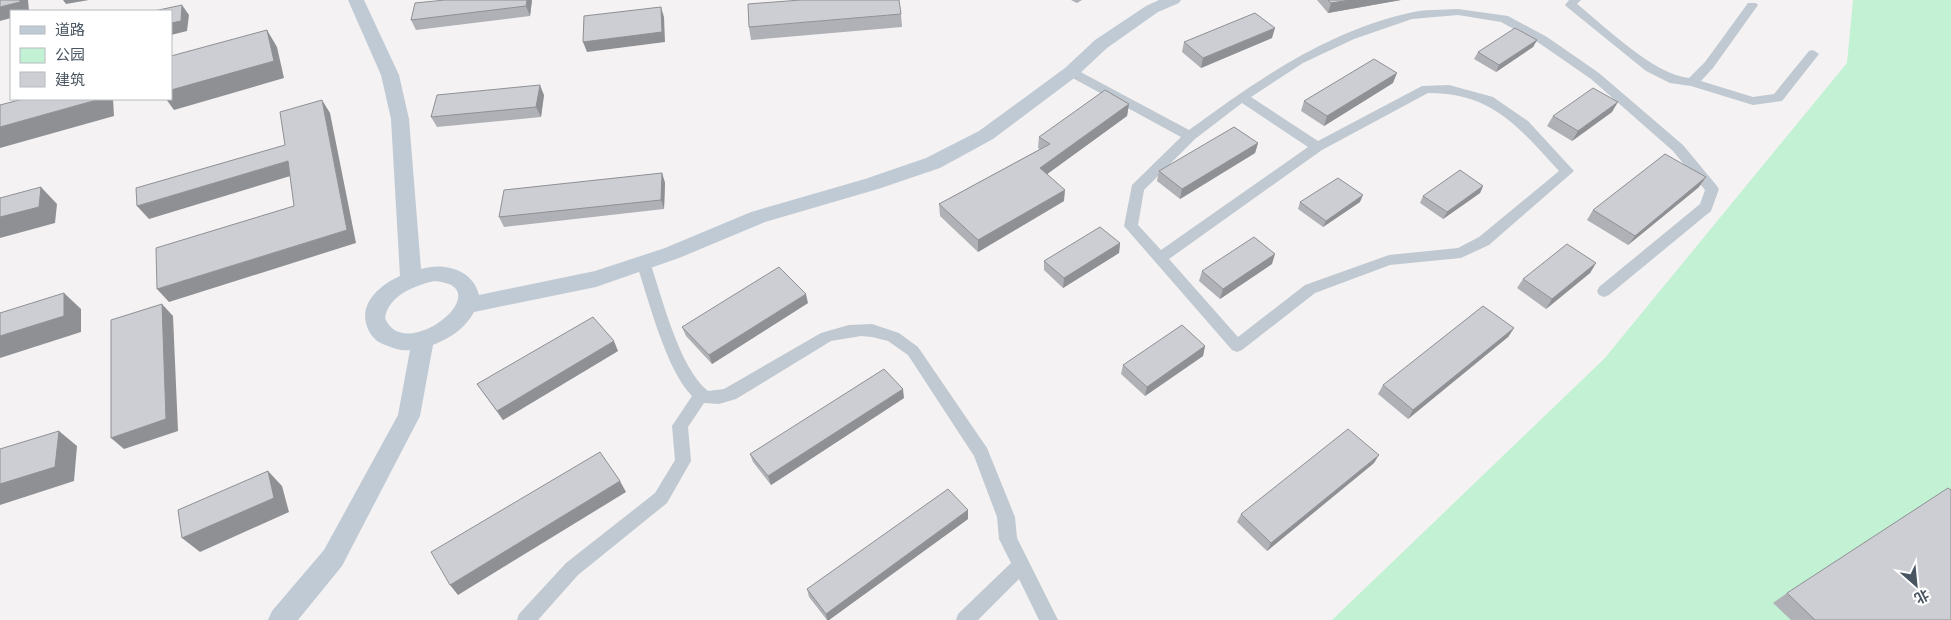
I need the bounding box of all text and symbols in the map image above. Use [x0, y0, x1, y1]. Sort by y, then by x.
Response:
legend [10, 10, 172, 100]
text: 道路 [55, 21, 85, 39]
text: 公园 [55, 46, 85, 64]
text: 建筑 [55, 71, 85, 89]
north arrow [1891, 560, 1941, 610]
text: 北 [1912, 586, 1932, 607]

